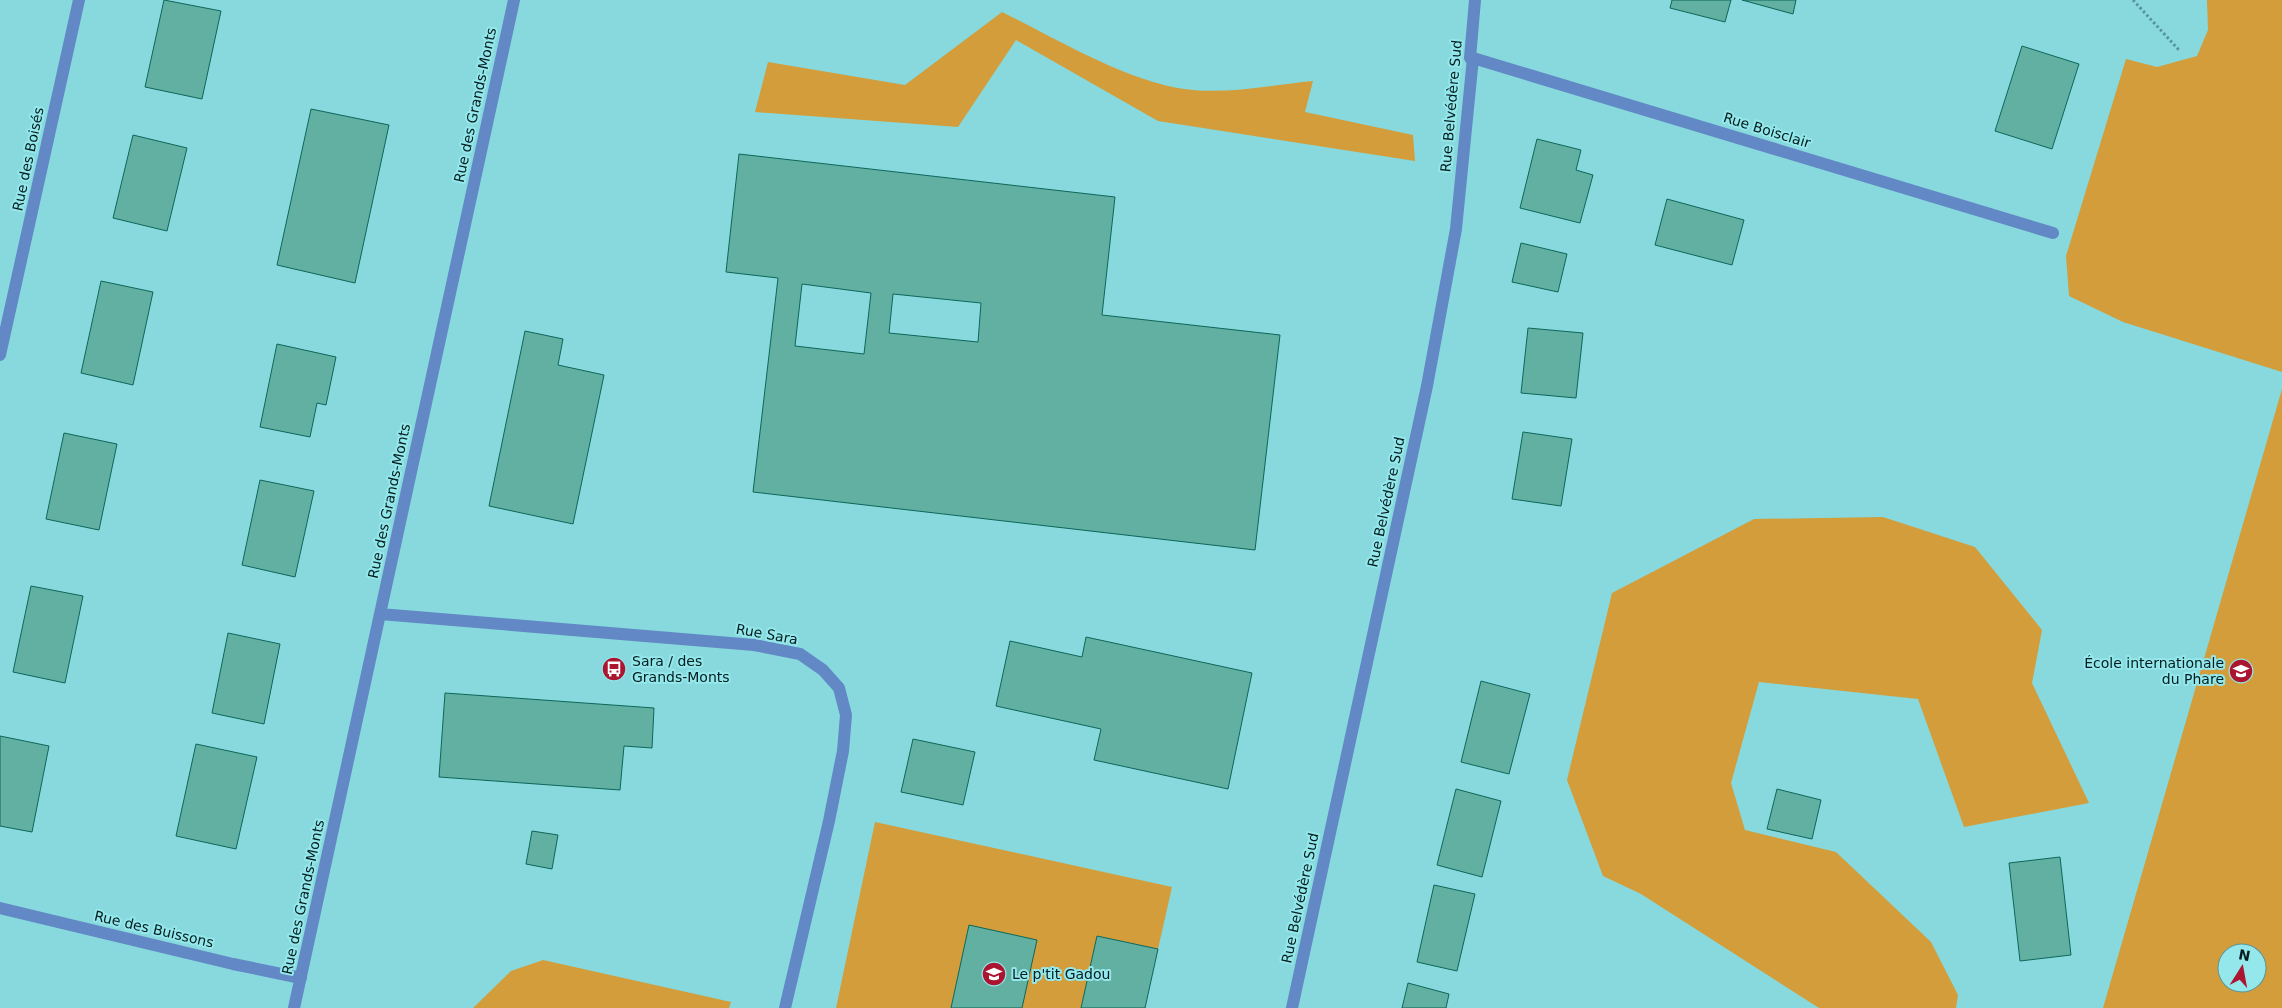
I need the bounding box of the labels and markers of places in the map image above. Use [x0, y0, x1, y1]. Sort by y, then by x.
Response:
place label: Sara / des Grands-Monts [632, 653, 730, 685]
place label: École internationale du Phare [2084, 655, 2224, 687]
bus stop icon: Sara / des Grands-Monts [601, 656, 627, 682]
school or university icon: École internationale du Phare [2228, 658, 2254, 684]
school or university icon: Le p'tit Gadou [981, 961, 1007, 987]
place label: Le p'tit Gadou [1012, 966, 1110, 982]

